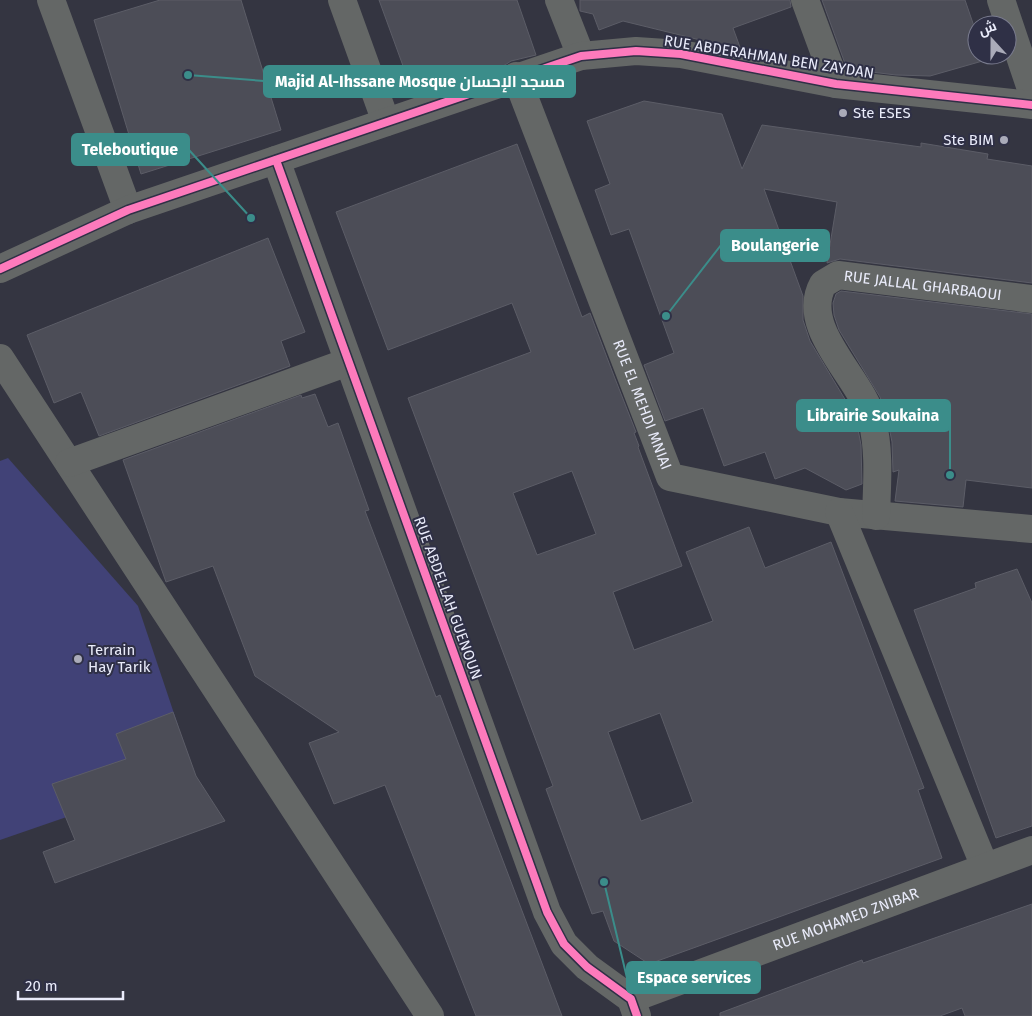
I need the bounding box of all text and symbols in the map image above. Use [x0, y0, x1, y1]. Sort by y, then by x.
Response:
north arrow [967, 15, 1017, 65]
text: ش [976, 17, 999, 39]
street label: RUE ABDERAHMAN BEN ZAYDAN [663, 32, 875, 82]
callout: Majid Al-Ihssane Mosque مسجد الإحسان [264, 66, 575, 97]
text: Majid Al-Ihssane Mosque مسجد الإحسان [275, 72, 565, 93]
place label: Ste ESES [853, 104, 911, 122]
marker: Ste ESES [837, 107, 849, 119]
place label: Ste BIM [943, 131, 994, 149]
callout: Teleboutique [72, 134, 189, 165]
marker: Ste BIM [998, 134, 1010, 146]
text: Teleboutique [82, 140, 178, 159]
callout: Boulangerie [721, 230, 829, 261]
text: Boulangerie [731, 236, 819, 255]
street label: RUE JALLAL GHARBAOUI [843, 267, 1003, 304]
street label: RUE EL MEHDI MNIAI [609, 337, 675, 472]
callout: Librairie Soukaina [797, 400, 950, 431]
text: Librairie Soukaina [807, 406, 939, 425]
street label: RUE ABDELLAH GUENOUN [410, 514, 486, 682]
place label: Terrain Hay Tarik [88, 641, 151, 676]
marker: Terrain Hay Tarik [72, 653, 84, 665]
street label: RUE MOHAMED ZNIBAR [770, 884, 921, 955]
callout: Espace services [627, 962, 760, 993]
scale bar [18, 968, 122, 1000]
text: Espace services [637, 968, 751, 987]
text: 20 m [25, 977, 58, 995]

